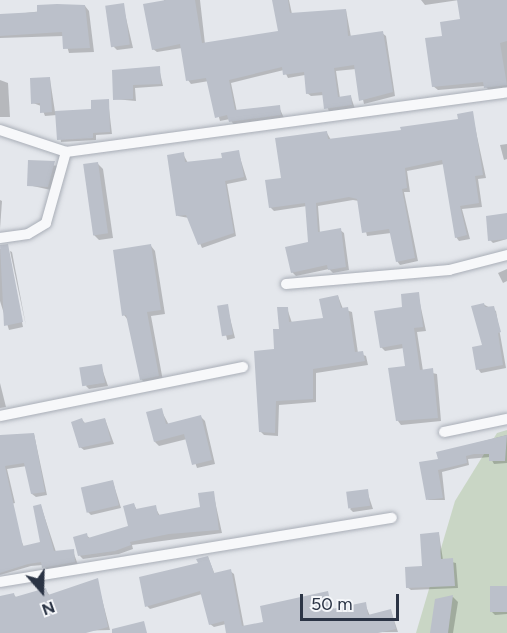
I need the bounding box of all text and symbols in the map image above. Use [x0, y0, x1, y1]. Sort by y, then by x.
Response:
north arrow [12, 561, 72, 621]
scale bar [303, 582, 402, 620]
text: 50 m [311, 593, 353, 615]
text: N [39, 597, 57, 619]

